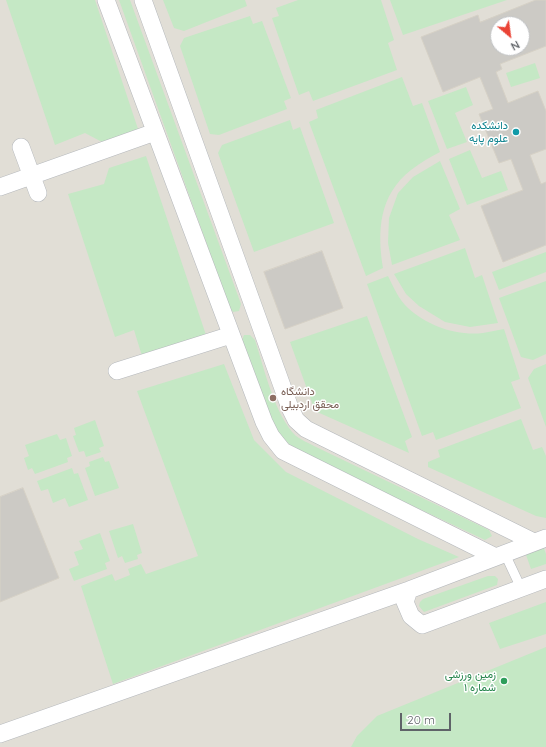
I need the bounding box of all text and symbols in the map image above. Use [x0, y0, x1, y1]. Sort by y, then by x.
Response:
north arrow [490, 16, 530, 56]
text: N [508, 38, 522, 54]
place label: دانشکده علوم پایه [469, 119, 508, 145]
marker: دانشکده علوم پایه [511, 127, 521, 137]
place label: دانشگاه محقق اردبیلی [281, 385, 339, 411]
marker: دانشگاه محقق اردبیلی [268, 393, 278, 403]
place label: زمین ورزشی شماره ۱ [445, 668, 496, 694]
marker: زمین ورزشی شماره ۱ [499, 676, 509, 686]
scale bar [402, 705, 453, 731]
text: 20 m [407, 712, 435, 727]

